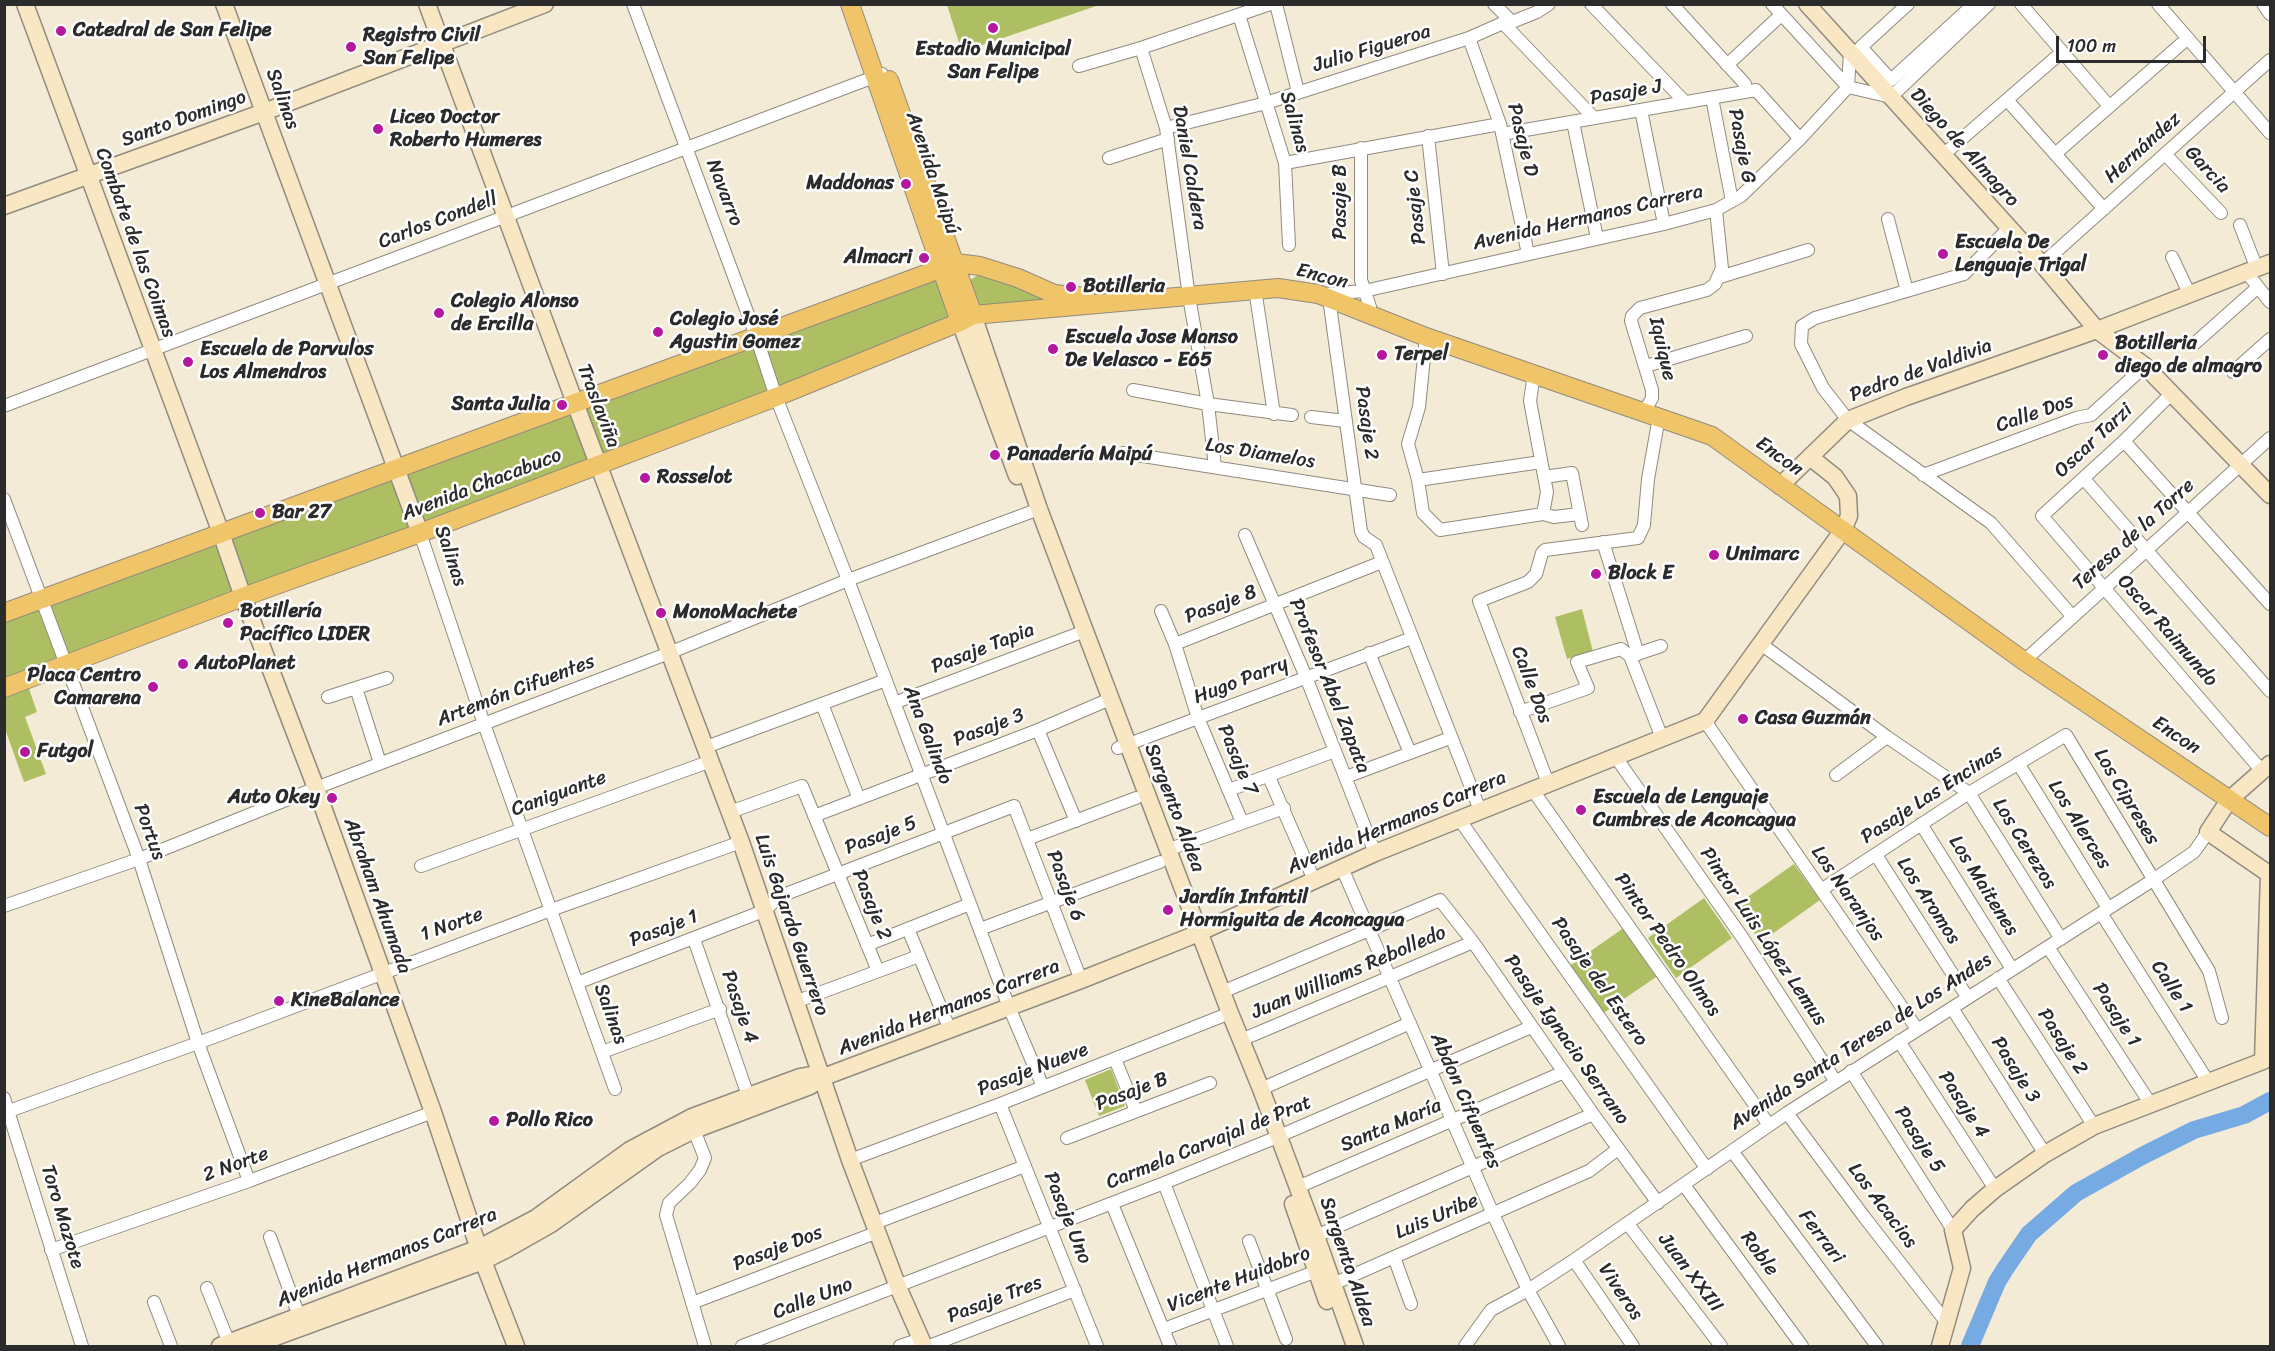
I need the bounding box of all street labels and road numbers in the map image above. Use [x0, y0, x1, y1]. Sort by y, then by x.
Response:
street label: Julio Figueroa [1310, 20, 1434, 78]
street label: Salinas [260, 65, 304, 133]
street label: Pasaje J [1588, 75, 1664, 111]
street label: Diego de Almagro [1904, 84, 2024, 212]
street label: Santo Domingo [118, 85, 250, 153]
street label: Salinas [1274, 88, 1314, 156]
street label: Pasaje D [1501, 101, 1543, 179]
street label: Daniel Caldera [1166, 104, 1212, 232]
street label: Pasaje G [1722, 107, 1760, 185]
street label: Hernández [2100, 107, 2186, 189]
street label: Avenida Maipú [900, 109, 964, 237]
street label: Garcia [2179, 141, 2235, 199]
street label: Combate de las Coimas [89, 145, 181, 341]
street label: Navarro [700, 156, 748, 230]
street label: Pasaje B [1329, 164, 1353, 240]
street label: Pasaje C [1400, 168, 1432, 246]
street label: Avenida Hermanos Carrera [1471, 180, 1705, 256]
street label: Carlos Condell [375, 187, 501, 255]
street label: Encon [1293, 259, 1351, 295]
street label: Iquique [1643, 315, 1681, 383]
street label: Pedro de Valdivia [1847, 334, 1995, 408]
street label: Traslaviña [571, 361, 625, 451]
street label: Pasaje 2 [1349, 385, 1383, 461]
street label: Calle Dos [1993, 390, 2077, 438]
street label: Oscar Tarzi [2050, 399, 2138, 483]
street label: Encon [1751, 432, 1807, 482]
street label: Los Diamelos [1204, 434, 1316, 474]
street label: Avenida Chacabuco [399, 443, 565, 527]
street label: Teresa de la Torre [2068, 474, 2200, 596]
street label: Salinas [428, 522, 472, 590]
street label: Oscar Raimundo [2112, 570, 2222, 692]
street label: Pasaje 8 [1182, 580, 1260, 630]
street label: Profesor Abel Zapata [1283, 595, 1375, 777]
street label: Pasaje Tapia [928, 618, 1038, 680]
street label: Calle Dos [1505, 643, 1557, 727]
street label: Artemón Cifuentes [434, 650, 598, 732]
street label: Hugo Parry [1190, 652, 1292, 710]
street label: Ana Galindo [897, 682, 957, 788]
street label: Pasaje 3 [950, 704, 1028, 752]
street label: Encon [2147, 711, 2205, 761]
street label: Pasaje 7 [1211, 721, 1263, 799]
street label: Sargento Aldea [1139, 740, 1209, 876]
street label: Pasaje Las Encinas [1857, 740, 2007, 850]
street label: Los Cipreses [2088, 745, 2164, 849]
street label: Caniguante [508, 766, 610, 822]
street label: Avenida Hermanos Carrera [1284, 766, 1510, 880]
street label: Los Alerces [2042, 776, 2116, 874]
street label: Los Cerezos [1987, 794, 2061, 894]
street label: Portus [128, 801, 170, 863]
street label: Pasaje 5 [842, 811, 920, 861]
street label: Abraham Ahumada [338, 815, 416, 977]
street label: Luis Gajardo Guerrero [749, 831, 833, 1019]
street label: Los Maitenes [1943, 832, 2023, 940]
street label: Los Naranjos [1805, 841, 1889, 947]
street label: Pintor Luis López Lemus [1694, 843, 1832, 1031]
street label: Pasaje 6 [1041, 847, 1089, 925]
street label: Los Aromos [1891, 853, 1965, 949]
street label: Pasaje 2 [846, 866, 896, 944]
street label: Pintor Pedro Olmos [1609, 869, 1725, 1021]
street label: 1 Norte [417, 903, 487, 947]
street label: Pasaje 1 [626, 905, 702, 953]
street label: Pasaje del Estero [1546, 913, 1652, 1051]
street label: Juan Williams Rebolledo [1248, 921, 1450, 1025]
street label: Avenida Santa Teresa de Los Andes [1726, 948, 1996, 1136]
street label: Pasaje Ignacio Serrano [1498, 950, 1634, 1130]
street label: Avenida Hermanos Carrera [835, 955, 1063, 1061]
street label: Calle 1 [2145, 956, 2197, 1018]
street label: Pasaje 4 [715, 968, 763, 1046]
street label: Pasaje 1 [2087, 979, 2145, 1051]
street label: Salinas [588, 980, 632, 1048]
street label: Pasaje 2 [2032, 1004, 2092, 1080]
street label: Abdon Cifuentes [1424, 1029, 1506, 1173]
street label: Pasaje 3 [1985, 1032, 2045, 1108]
street label: Pasaje Nueve [974, 1038, 1092, 1102]
street label: Pasaje B [1093, 1067, 1171, 1117]
street label: Pasaje 4 [1932, 1067, 1994, 1143]
street label: Carmela Carvajal de Prat [1103, 1091, 1315, 1195]
street label: Santa María [1337, 1094, 1445, 1158]
street label: Pasaje 5 [1889, 1102, 1949, 1178]
street label: 2 Norte [200, 1142, 272, 1188]
street label: Los Acacios [1842, 1159, 1922, 1253]
street label: Toro Mazote [35, 1162, 89, 1272]
street label: Pasaje Uno [1038, 1169, 1096, 1267]
street label: Luis Uribe [1392, 1189, 1482, 1245]
street label: Sargento Aldea [1314, 1194, 1380, 1330]
street label: Avenida Hermanos Carrera [273, 1203, 501, 1313]
street label: Ferrari [1793, 1205, 1849, 1269]
street label: Pasaje Dos [730, 1221, 826, 1277]
street label: Roble [1735, 1227, 1783, 1281]
street label: Juan XXIII [1653, 1229, 1727, 1317]
street label: Vicente Huidobro [1164, 1242, 1314, 1318]
street label: Viveros [1592, 1259, 1648, 1325]
street label: Pasaje Tres [944, 1271, 1046, 1329]
street label: Calle Uno [770, 1273, 856, 1325]

